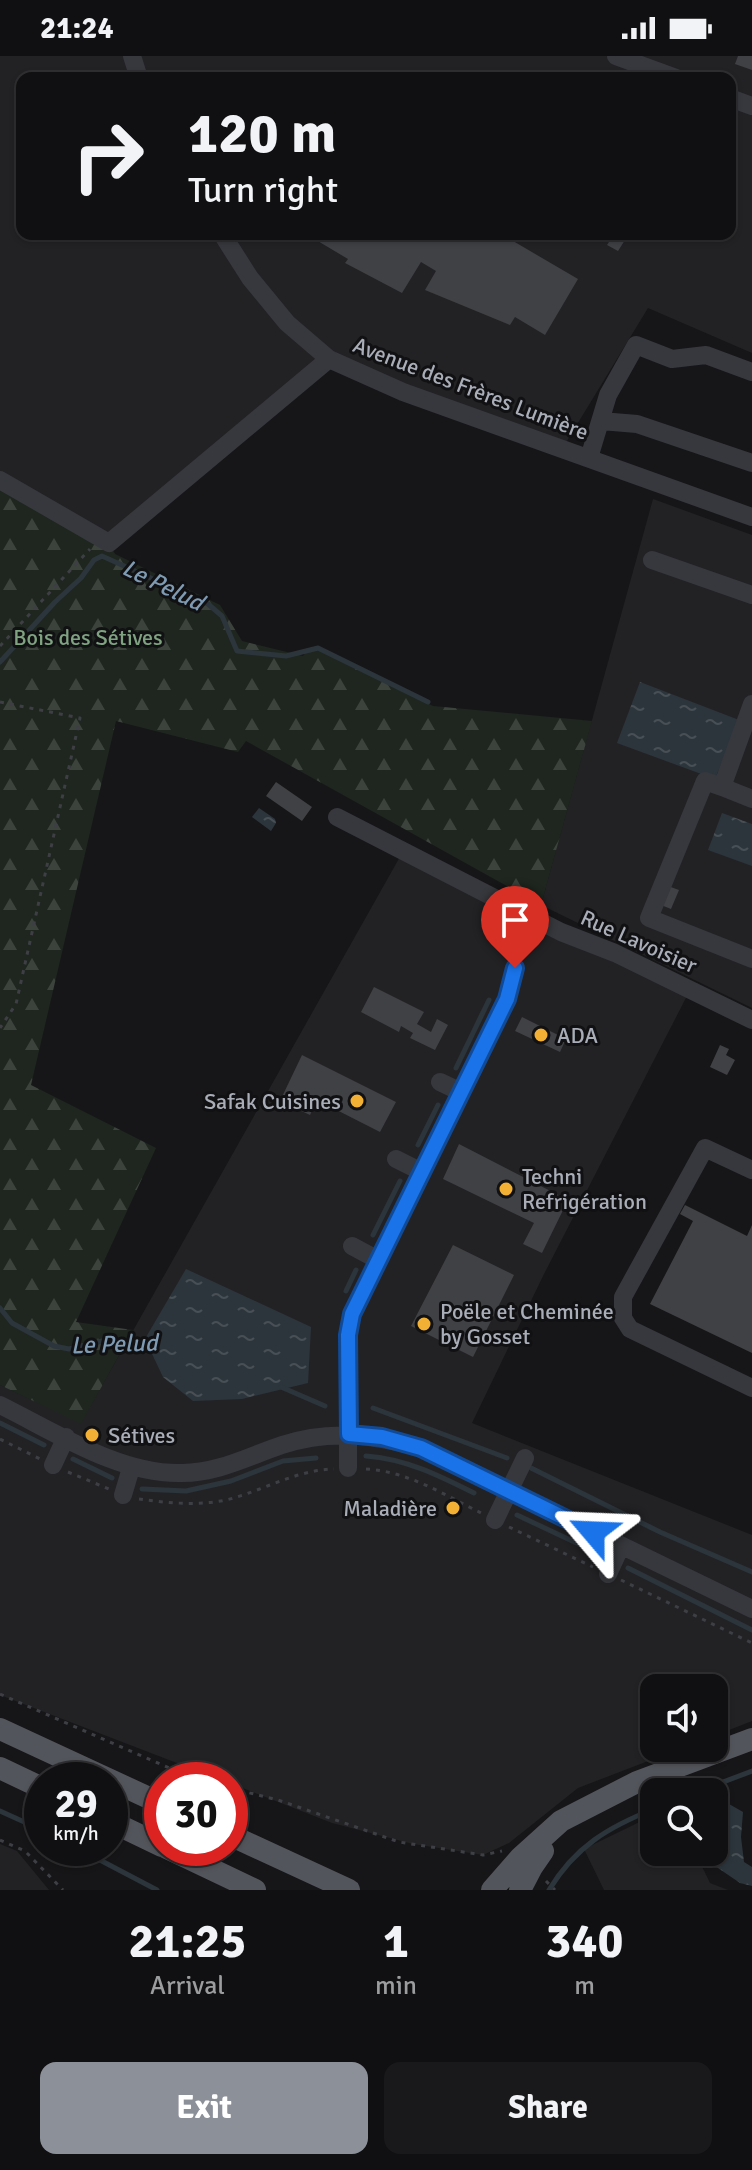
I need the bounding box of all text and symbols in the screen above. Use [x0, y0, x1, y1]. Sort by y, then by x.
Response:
text: 21:24 [40, 10, 114, 47]
text: 120 m [188, 99, 336, 168]
icon: right [56, 104, 160, 208]
text: Turn right [188, 168, 338, 213]
street label: Avenue des Frères Lumière [349, 331, 592, 446]
water label: Le Pelud [117, 552, 212, 619]
park label: Bois des Sétives [13, 624, 163, 651]
pin [481, 886, 549, 968]
icon: arrive [493, 898, 537, 942]
street label: Rue Lavoisier [576, 904, 701, 979]
place label: ADA [557, 1022, 598, 1049]
marker: ADA [532, 1026, 550, 1044]
place label: Safak Cuisines [204, 1088, 341, 1115]
marker: Safak Cuisines [348, 1092, 366, 1110]
place label: Techni Refrigération [522, 1163, 647, 1215]
marker: Techni Refrigération [497, 1180, 515, 1198]
place label: Poële et Cheminée by Gosset [440, 1298, 614, 1350]
marker: Poële et Cheminée by Gosset [415, 1315, 433, 1333]
water label: Le Pelud [70, 1327, 161, 1361]
place label: Sétives [108, 1422, 175, 1449]
marker: Sétives [83, 1426, 101, 1444]
position arrow [551, 1490, 635, 1574]
place label: Maladière [343, 1495, 437, 1522]
marker: Maladière [444, 1499, 462, 1517]
map controls [640, 1674, 728, 1866]
button: sound [640, 1674, 728, 1762]
speed limit sign: 30 [144, 1762, 248, 1866]
button: search [640, 1778, 728, 1866]
text: 29 [54, 1779, 98, 1829]
text: km/h [53, 1821, 99, 1846]
text: 21:25 [129, 1912, 246, 1971]
text: 1 [383, 1912, 409, 1971]
text: 340 [546, 1912, 623, 1971]
text: Arrival [150, 1970, 225, 2002]
text: min [375, 1970, 417, 2002]
text: m [574, 1970, 595, 2002]
button: Exit [40, 2062, 368, 2154]
button: Share [384, 2062, 712, 2154]

